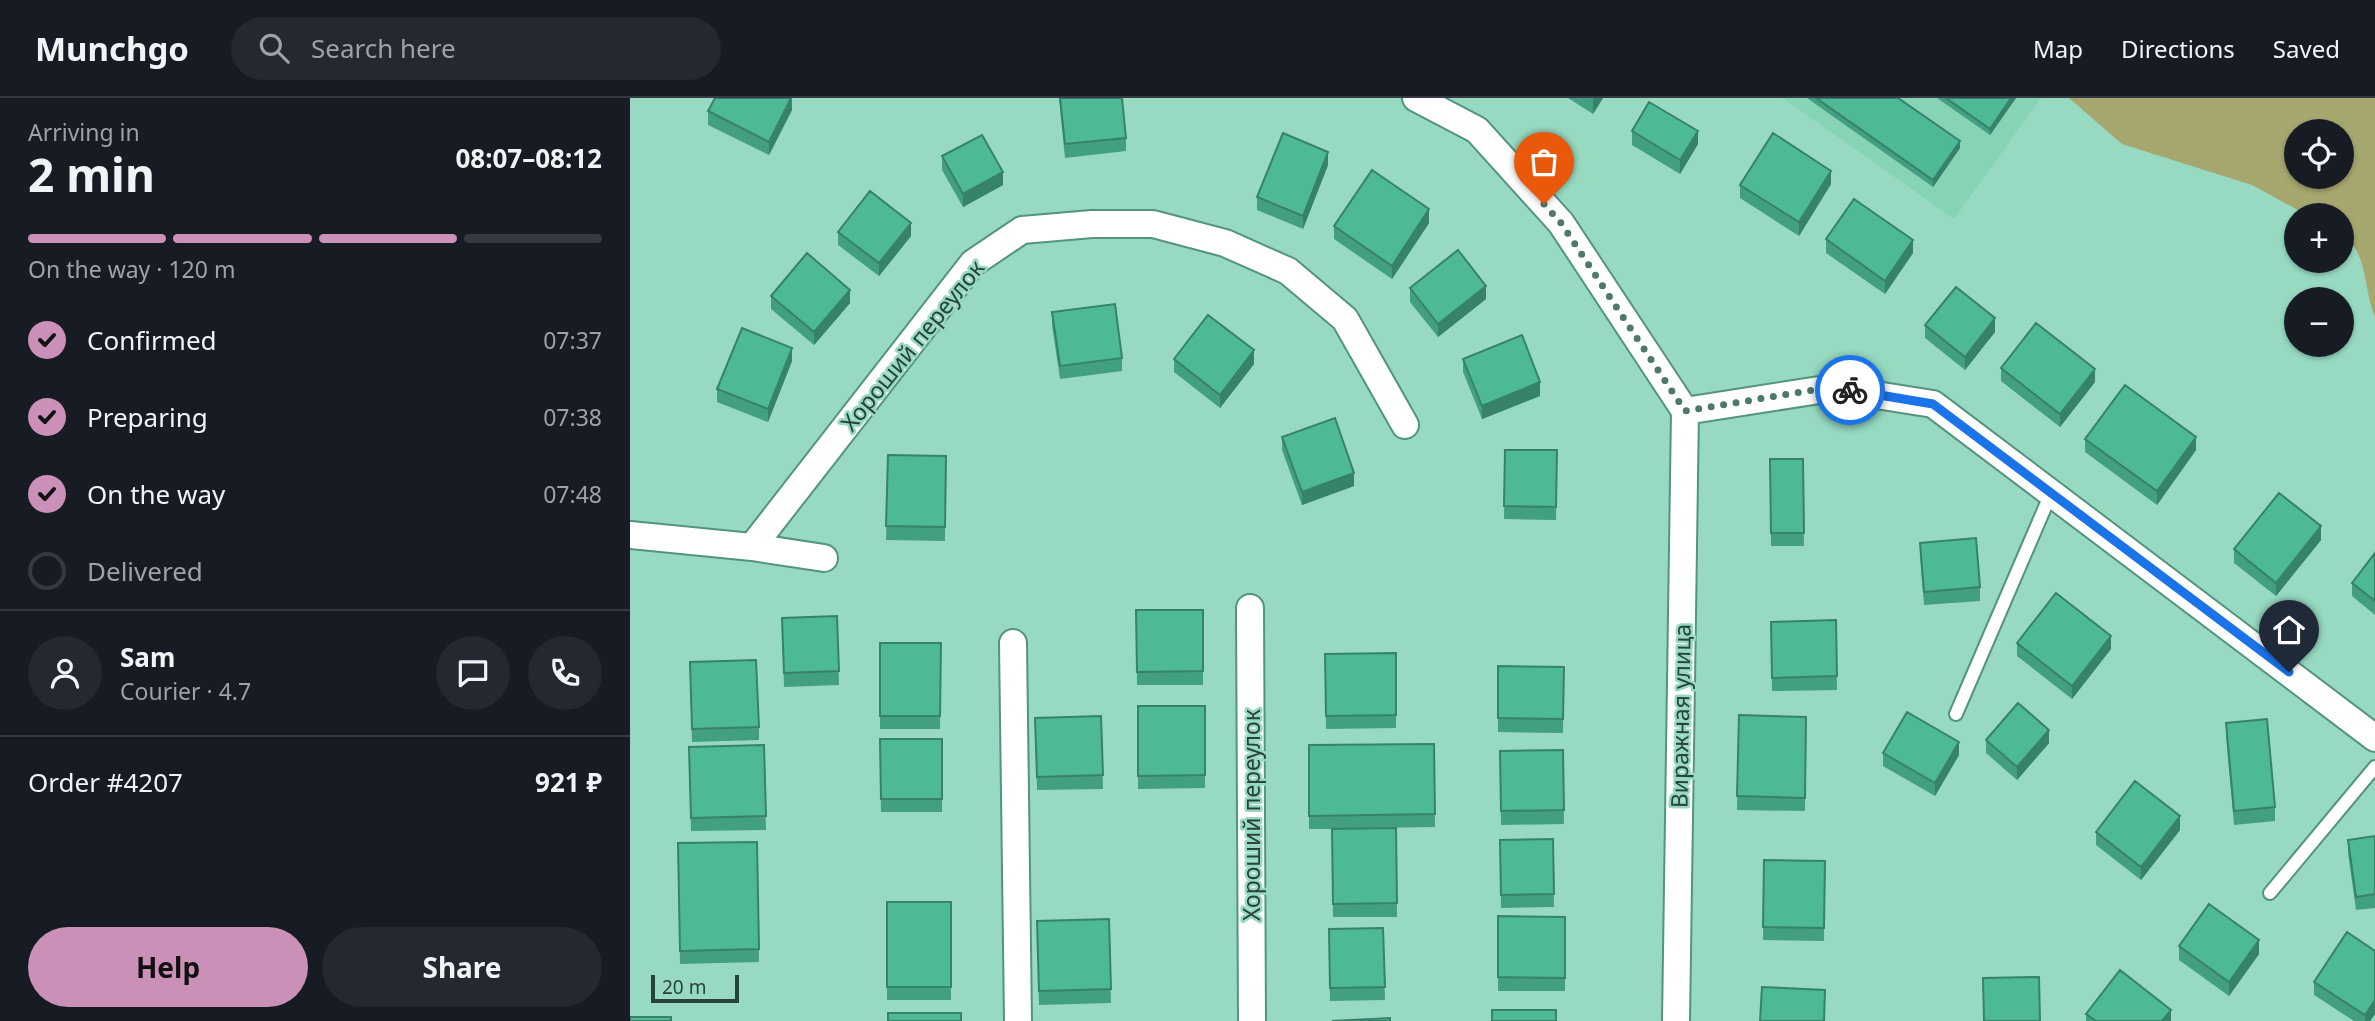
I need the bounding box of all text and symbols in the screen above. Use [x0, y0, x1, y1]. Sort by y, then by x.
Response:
search box [231, 17, 721, 80]
text: Munchgo [35, 26, 189, 71]
icon: search [255, 29, 293, 67]
text: Search here [311, 30, 456, 66]
text: Map [2033, 32, 2083, 65]
text: Directions [2121, 32, 2235, 65]
text: Saved [2273, 32, 2340, 65]
text: Arriving in [28, 116, 140, 148]
map controls [2284, 119, 2354, 357]
button: locate [2284, 119, 2354, 189]
pin [1514, 132, 1574, 204]
text: 08:07–08:12 [455, 140, 602, 176]
text: 2 min [28, 143, 155, 205]
icon: bag [1525, 143, 1563, 181]
button: + [2284, 203, 2354, 273]
street label: Хороший переулок [833, 252, 992, 437]
text: On the way · 120 m [28, 253, 235, 285]
button: − [2284, 287, 2354, 357]
icon: check [28, 321, 66, 359]
text: Confirmed [87, 322, 217, 358]
text: 07:37 [543, 324, 602, 356]
courier [1815, 355, 1885, 425]
icon: bike [1831, 371, 1869, 409]
icon: check [28, 398, 66, 436]
text: Preparing [87, 399, 208, 435]
text: 07:38 [543, 401, 602, 433]
icon: check [28, 475, 66, 513]
text: On the way [87, 476, 225, 512]
text: 07:48 [543, 478, 602, 510]
text: Delivered [87, 553, 203, 589]
pin [2259, 600, 2319, 672]
icon: home [2270, 611, 2308, 649]
street label: Виражная улица [1662, 624, 1698, 808]
button: person [28, 636, 102, 710]
button: chat [436, 636, 510, 710]
button: phone [528, 636, 602, 710]
text: Sam [120, 639, 175, 675]
text: Courier · 4.7 [120, 675, 251, 707]
street label: Хороший переулок [1235, 708, 1267, 921]
text: Order #4207 [28, 764, 183, 800]
text: 921 ₽ [535, 764, 602, 800]
button: Help [28, 927, 308, 1007]
button: Share [322, 927, 602, 1007]
scale bar [651, 972, 738, 1004]
text: 20 m [662, 974, 706, 1000]

